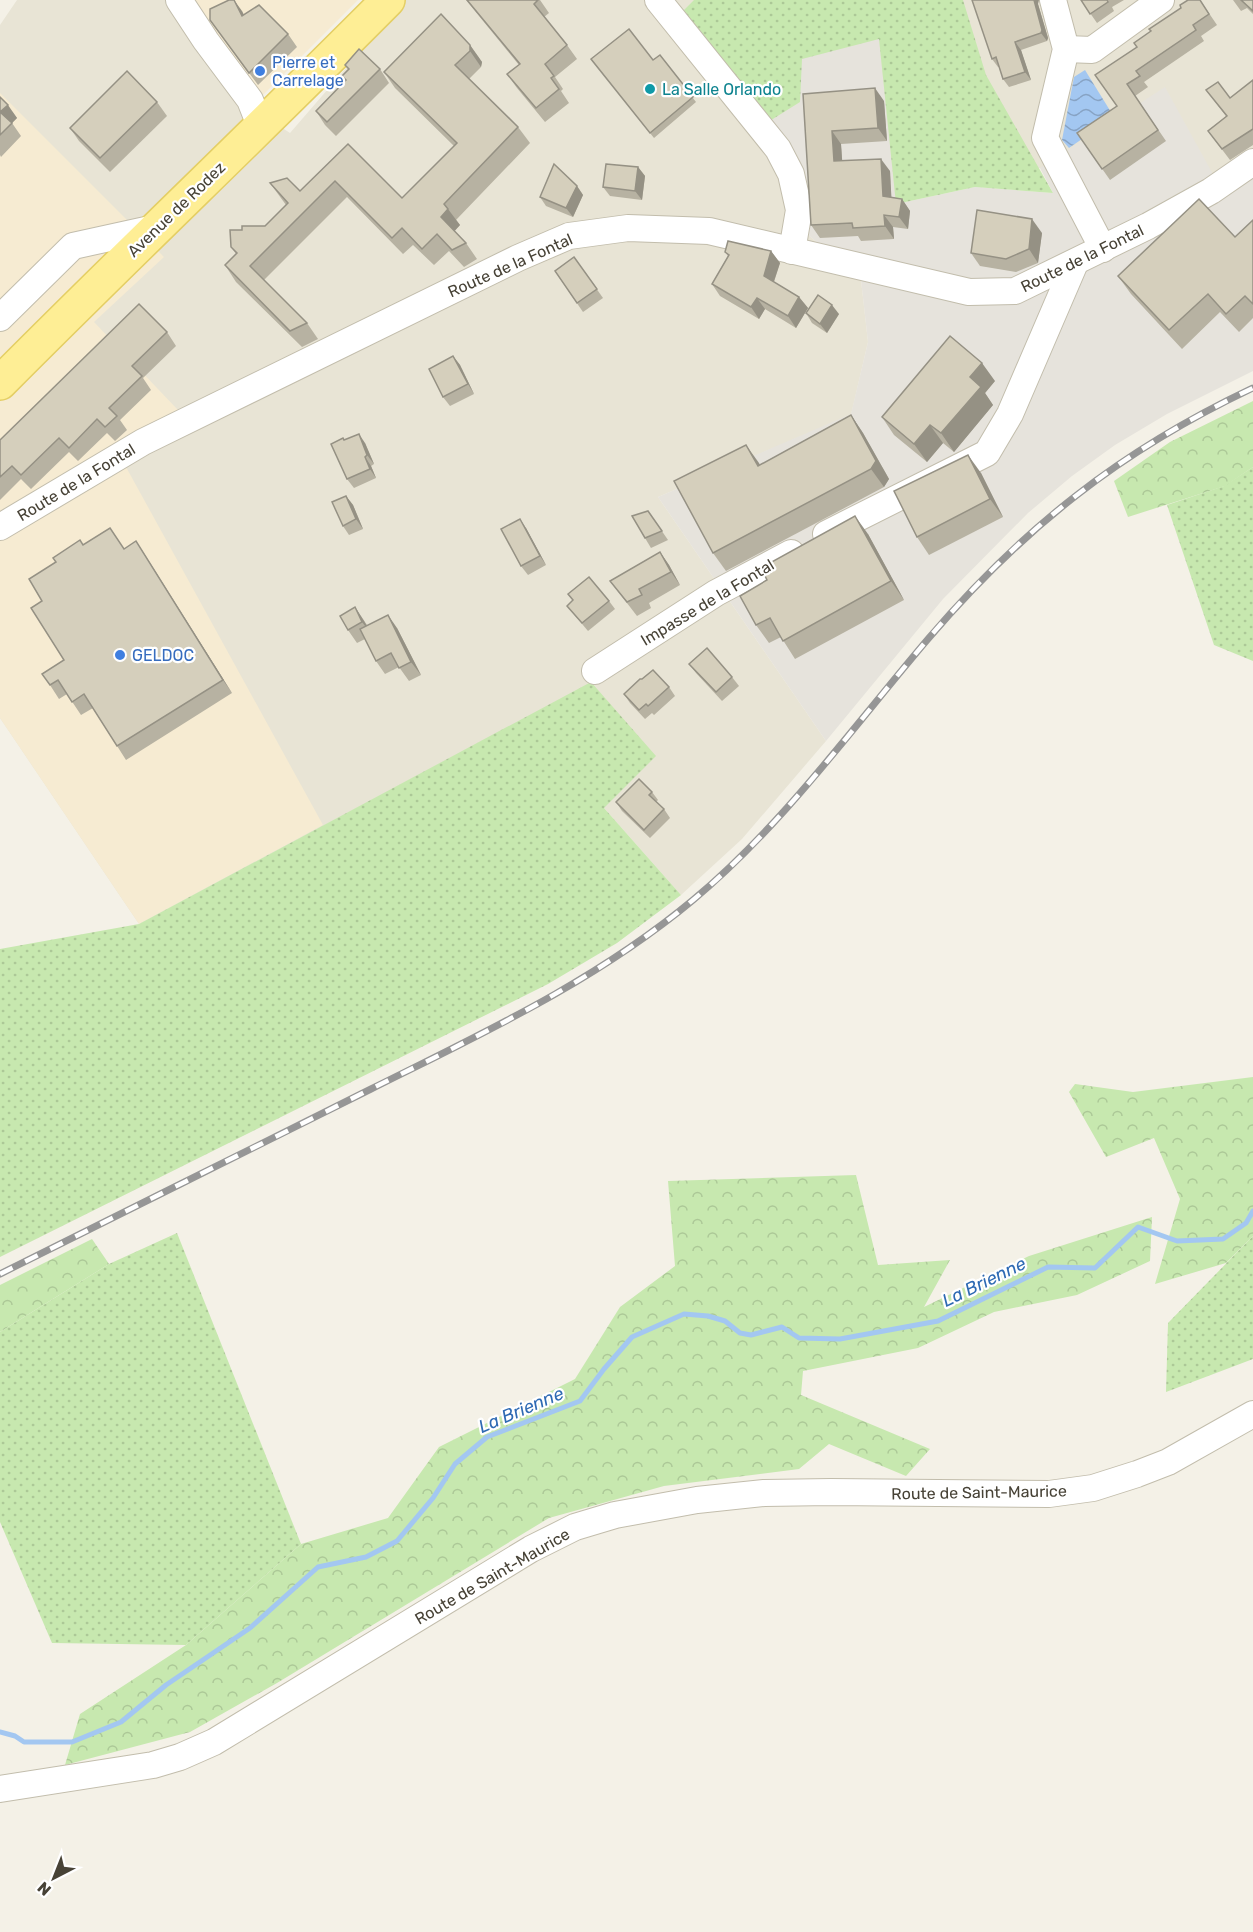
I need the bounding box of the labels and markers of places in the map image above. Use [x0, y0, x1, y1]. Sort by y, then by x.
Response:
place label: Pierre et Carrelage [272, 53, 344, 90]
marker: Pierre et Carrelage [253, 64, 267, 78]
place label: La Salle Orlando [662, 80, 781, 99]
marker: La Salle Orlando [643, 82, 657, 96]
place label: GELDOC [132, 646, 194, 665]
marker: GELDOC [113, 648, 127, 662]

